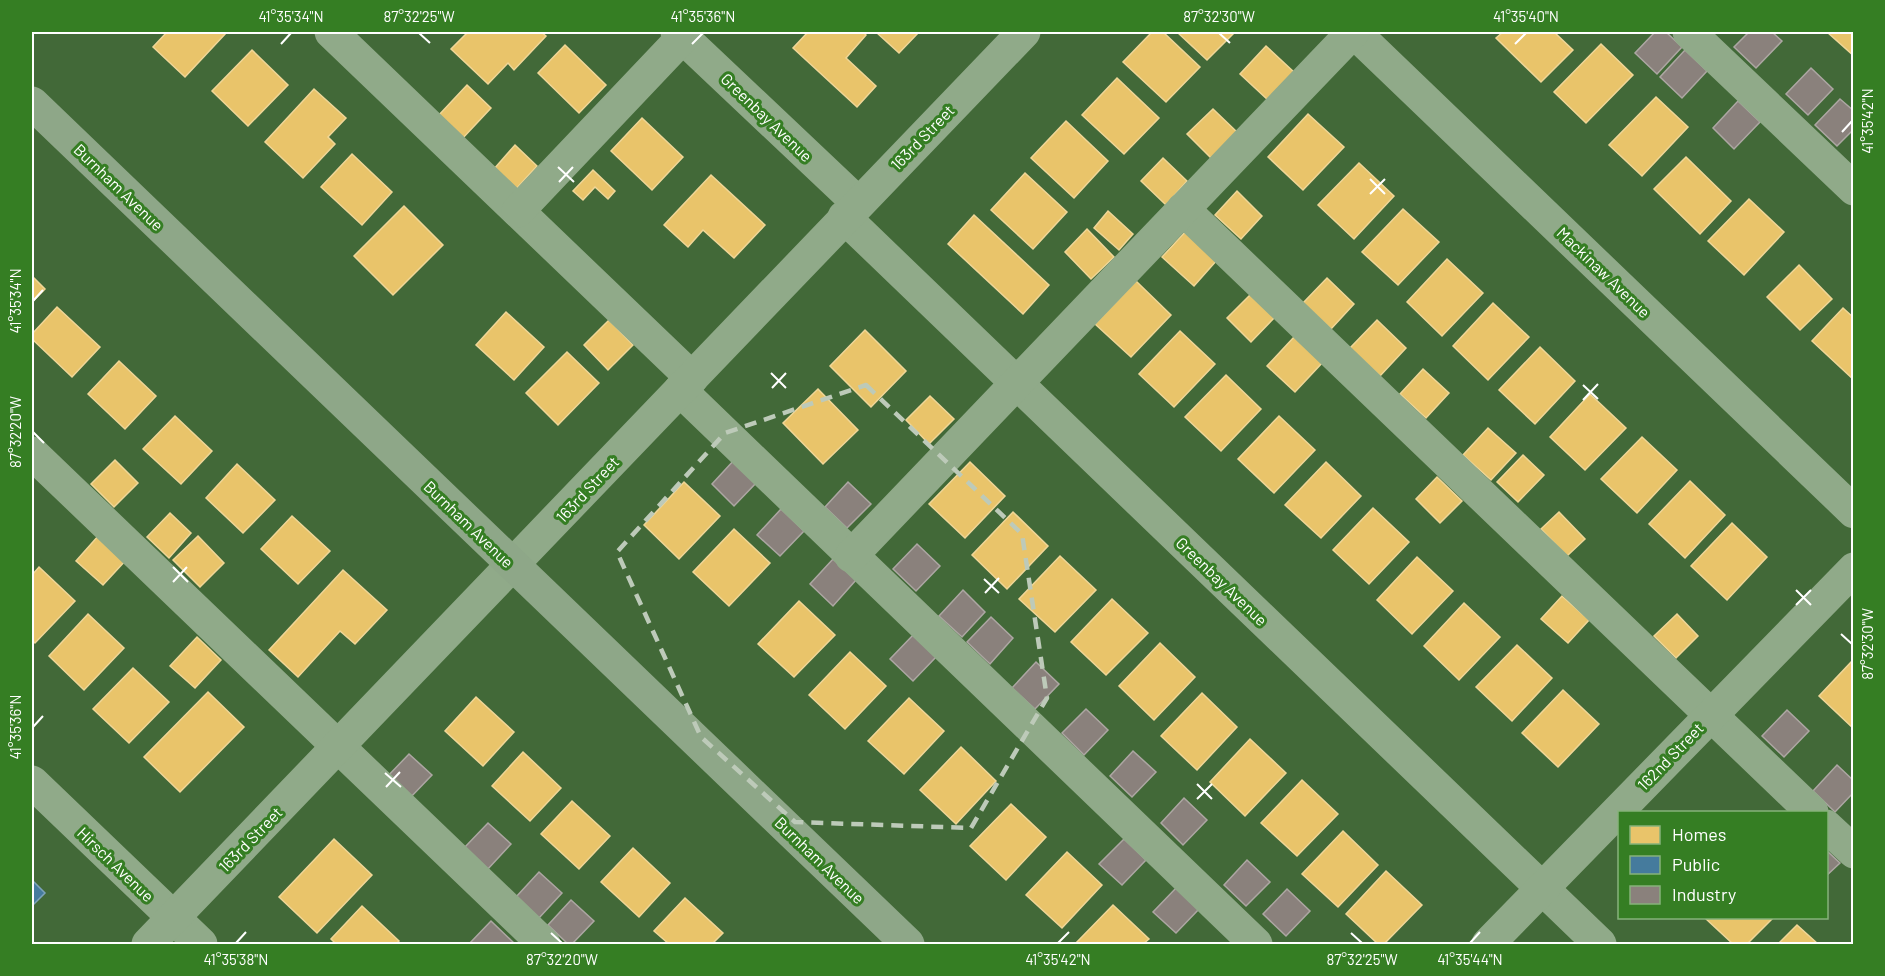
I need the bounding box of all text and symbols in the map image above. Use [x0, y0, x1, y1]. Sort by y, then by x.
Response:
text: 41°35'34"N [258, 7, 324, 25]
text: 87°32'25"W [383, 7, 455, 25]
text: 41°35'36"N [671, 7, 735, 25]
text: 87°32'30"W [1183, 7, 1255, 25]
text: 41°35'40"N [1493, 7, 1559, 25]
street label: Greenbay Avenue [717, 69, 817, 165]
text: 41°35'42"N [1858, 88, 1876, 154]
street label: 163rd Street [886, 100, 958, 174]
street label: Burnham Avenue [70, 140, 168, 234]
street label: Mackinaw Avenue [1553, 223, 1655, 321]
text: 41°35'34"N [6, 268, 24, 334]
text: 87°32'20"W [6, 396, 24, 468]
street label: 163rd Street [552, 452, 622, 526]
street label: Burnham Avenue [420, 477, 518, 571]
street label: Greenbay Avenue [1172, 533, 1272, 629]
text: 87°32'30"W [1858, 608, 1876, 680]
text: 41°35'36"N [6, 695, 24, 759]
street label: 162nd Street [1633, 718, 1707, 794]
street label: 163rd Street [214, 802, 286, 876]
legend [1618, 811, 1828, 919]
street label: Burnham Avenue [771, 813, 869, 907]
street label: Hirsch Avenue [74, 823, 158, 905]
text: Homes [1672, 823, 1726, 845]
text: Public [1672, 853, 1720, 875]
text: Industry [1672, 883, 1736, 905]
text: 41°35'38"N [204, 950, 268, 968]
text: 87°32'20"W [526, 950, 598, 968]
text: 41°35'42"N [1025, 950, 1091, 968]
text: 87°32'25"W [1326, 950, 1398, 968]
text: 41°35'44"N [1437, 950, 1503, 968]

